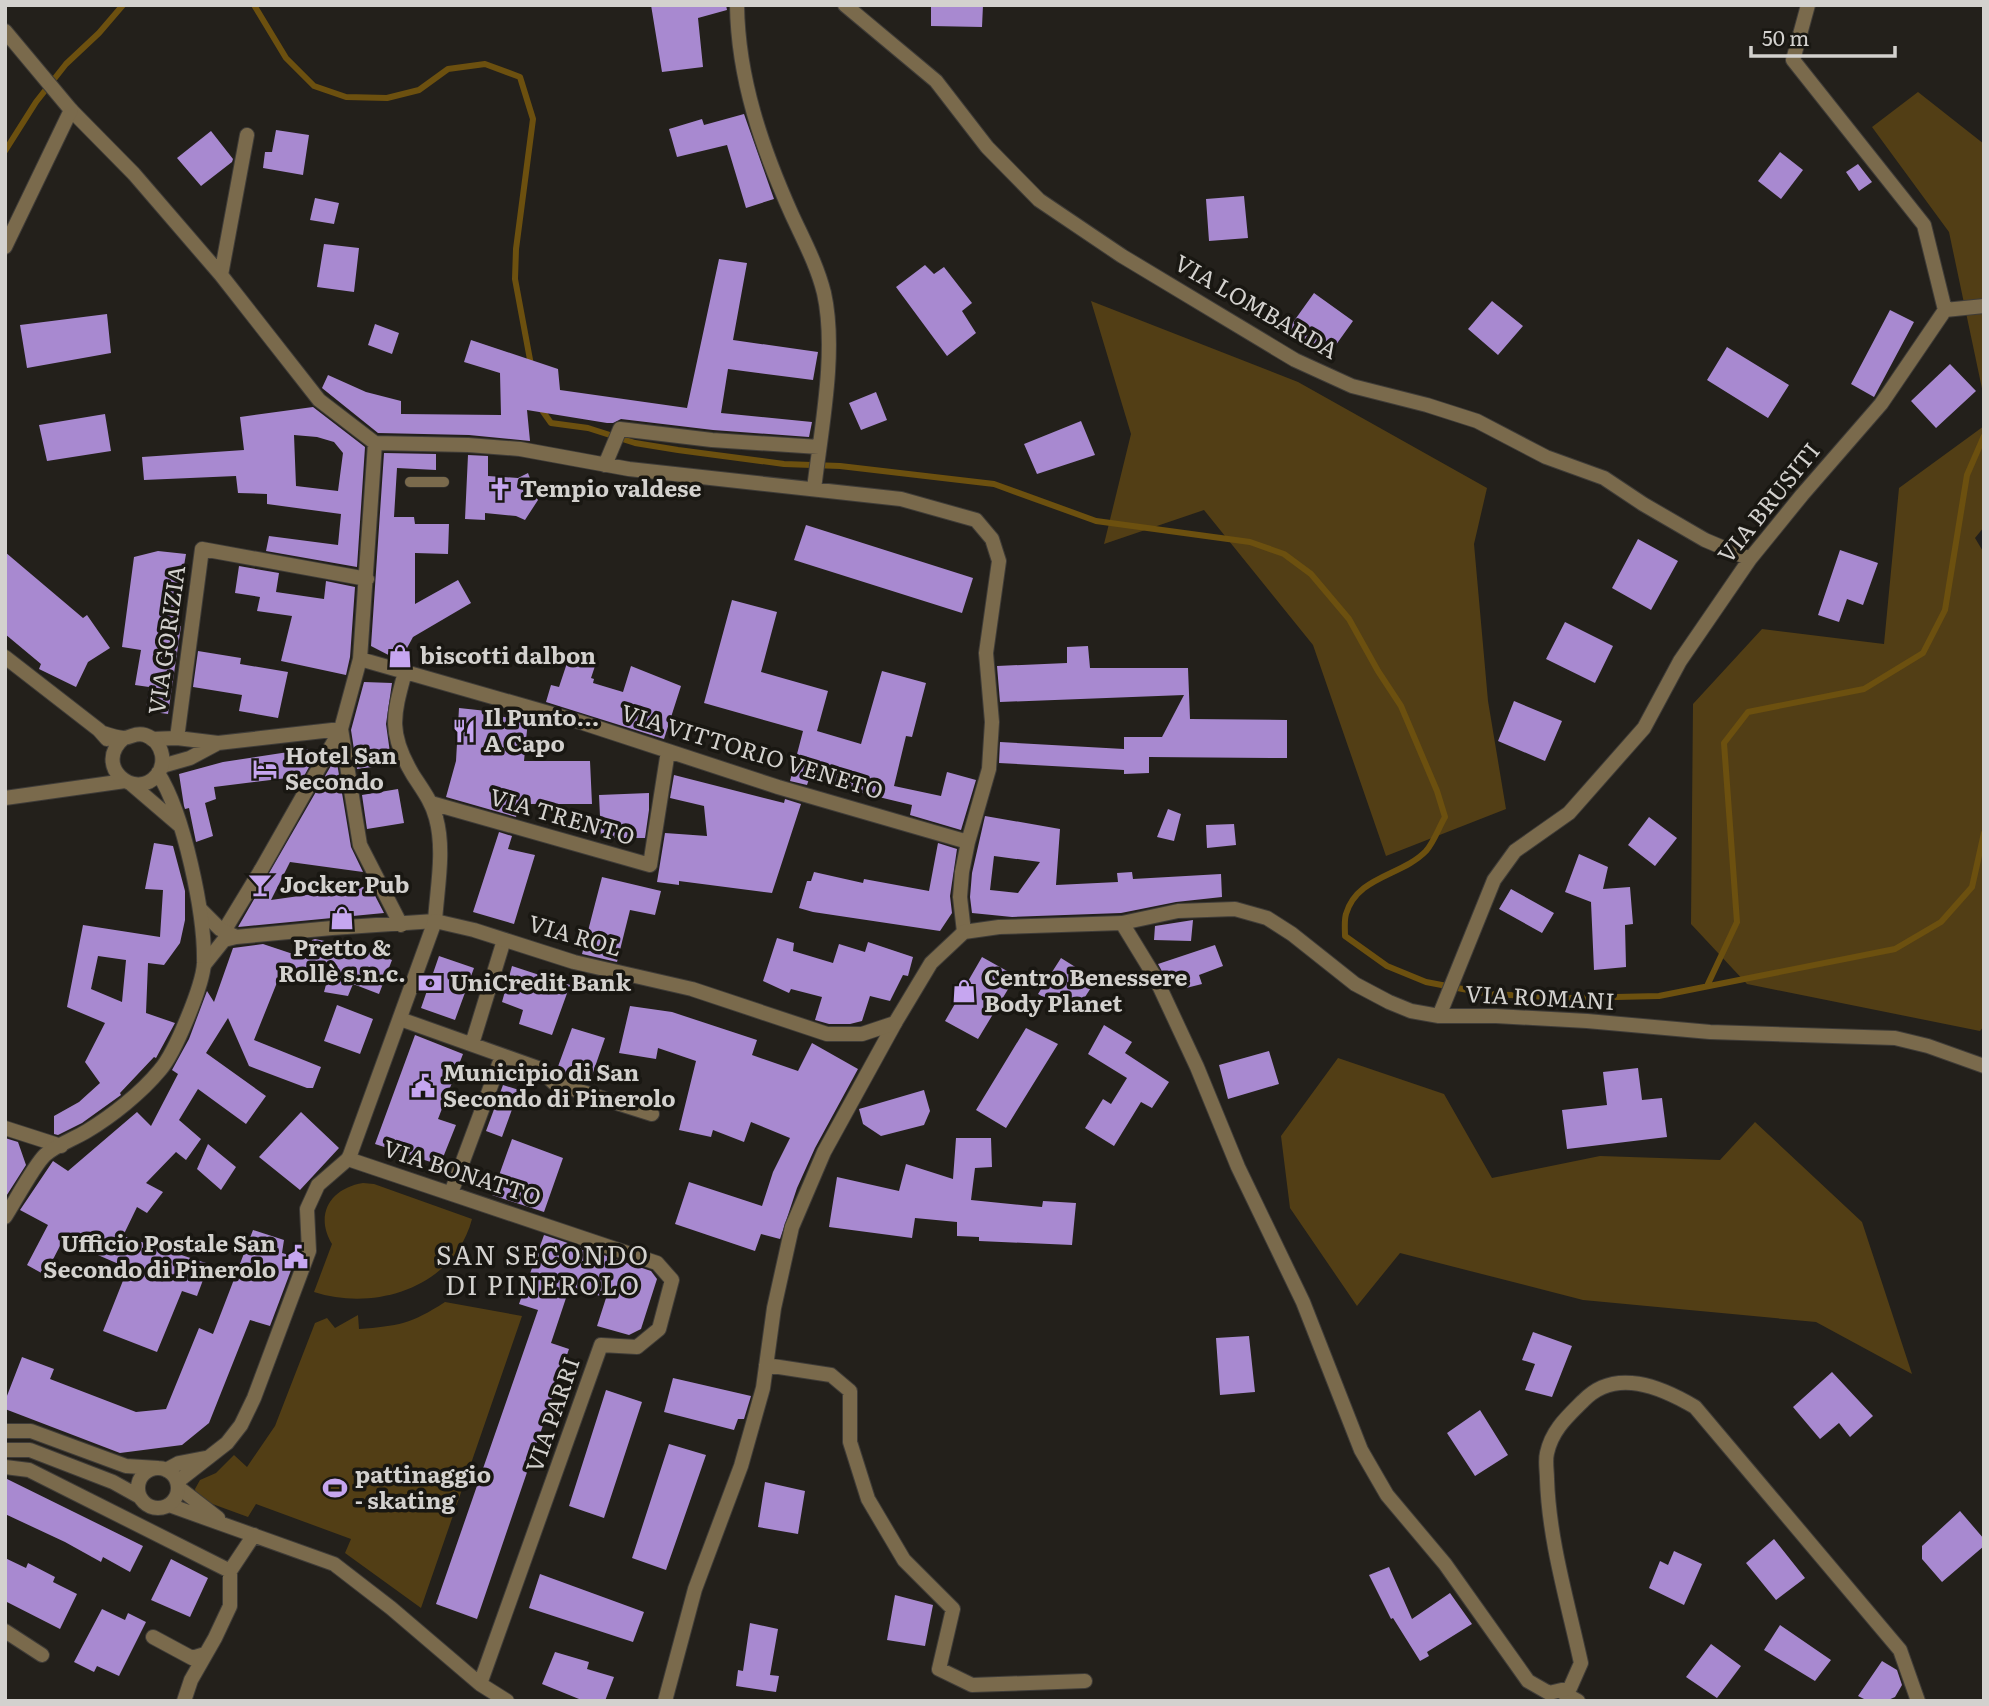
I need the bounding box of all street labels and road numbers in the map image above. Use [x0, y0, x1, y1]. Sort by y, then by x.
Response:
street label: VIA LOMBARDA [1169, 245, 1345, 366]
street label: VIA BRUSITI [1708, 434, 1827, 569]
street label: VIA GORIZIA [138, 563, 192, 716]
street label: VIA VITTORIO VENETO [617, 694, 888, 806]
street label: VIA TRENTO [486, 778, 639, 852]
street label: VIA ROL [525, 905, 626, 964]
street label: VIA ROMANI [1465, 975, 1616, 1017]
street label: VIA BONATTO [379, 1130, 546, 1213]
street label: VIA PARRI [515, 1352, 587, 1477]

